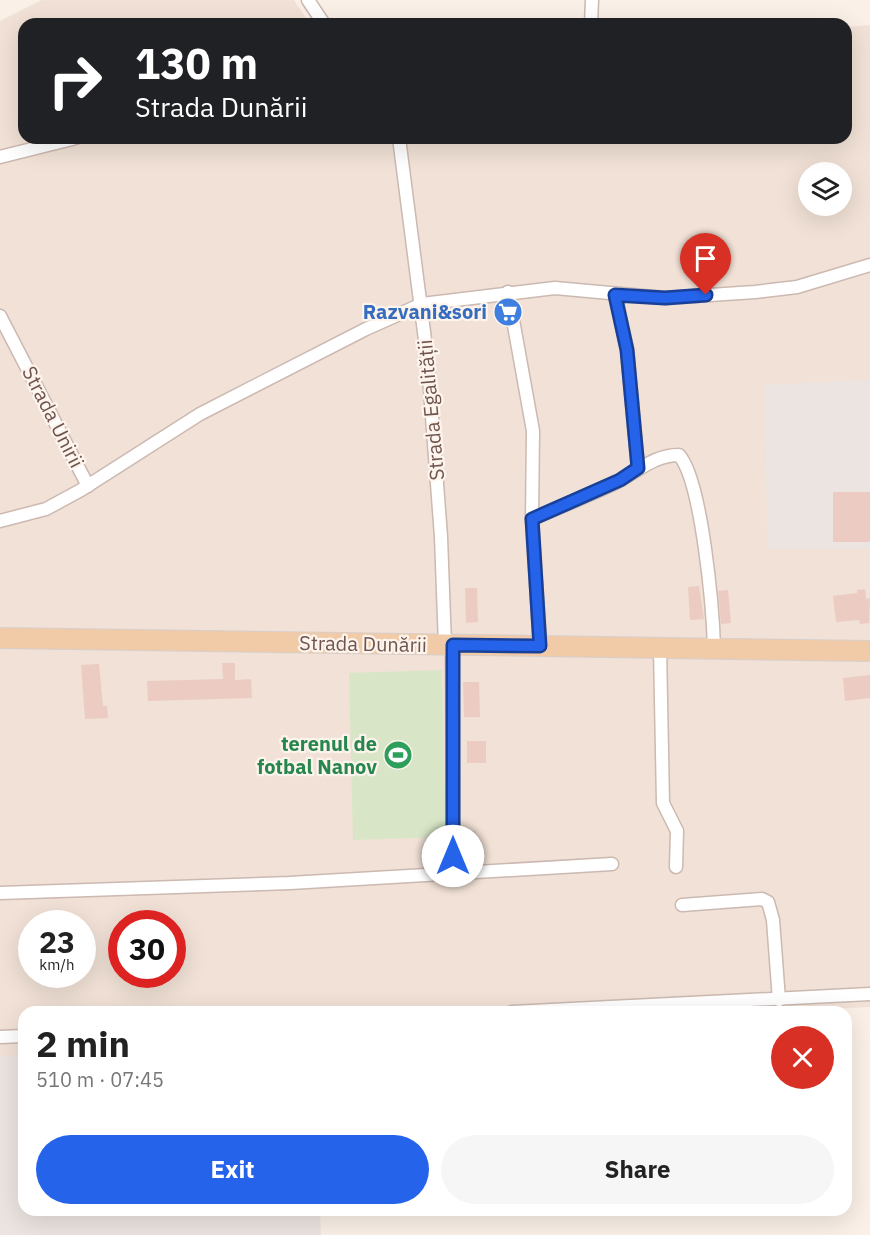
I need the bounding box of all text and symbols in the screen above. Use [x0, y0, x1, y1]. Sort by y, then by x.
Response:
text: 130 m [135, 36, 258, 91]
icon: right [36, 42, 114, 120]
text: Strada Dunării [135, 89, 307, 124]
map controls [798, 162, 852, 216]
button: layers [798, 162, 852, 216]
pin [680, 233, 731, 295]
icon: arrive [689, 242, 722, 275]
supermarket icon: Razvani&sori [492, 296, 524, 328]
place label: Razvani&sori [363, 298, 487, 325]
street label: Strada Egalității [411, 338, 450, 482]
street label: Strada Unirii [16, 361, 91, 472]
street label: Strada Dunării [299, 629, 427, 658]
place label: terenul de fotbal Nanov [257, 730, 377, 780]
sports icon: terenul de fotbal Nanov [382, 739, 414, 771]
position arrow [421, 824, 485, 888]
speed limit sign: 30 [108, 910, 186, 988]
text: 23 [39, 922, 75, 961]
text: km/h [39, 955, 75, 974]
text: 2 min [36, 1020, 130, 1067]
button: close [771, 1026, 834, 1089]
text: 510 m · 07:45 [36, 1066, 164, 1093]
button: Exit [36, 1135, 429, 1204]
button: Share [441, 1135, 834, 1204]

